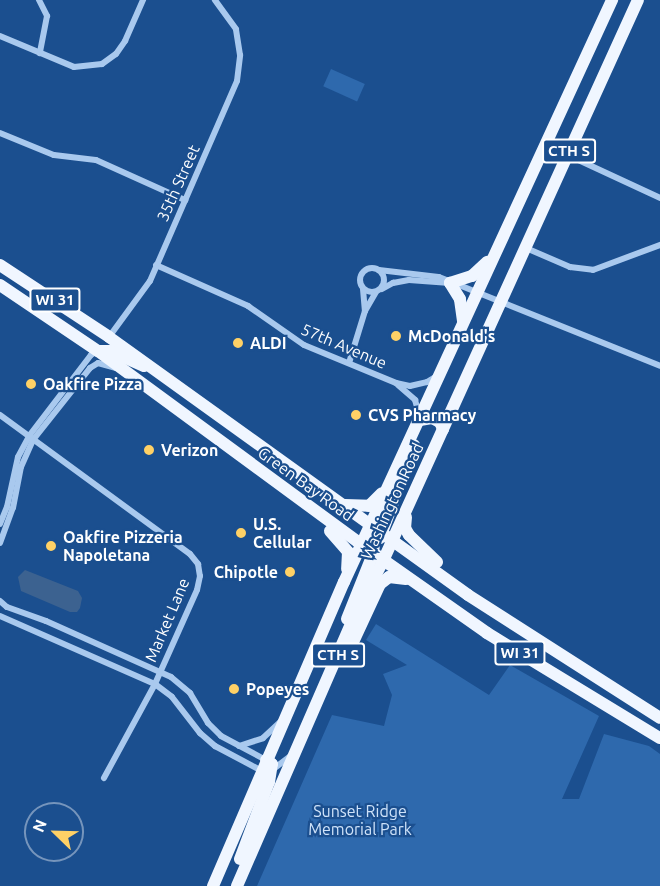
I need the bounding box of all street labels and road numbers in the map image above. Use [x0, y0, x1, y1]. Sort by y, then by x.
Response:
road number: CTH S [542, 139, 596, 163]
street label: 35th Street [153, 142, 203, 224]
road number: WI 31 [28, 288, 82, 312]
street label: 57th Avenue [298, 319, 390, 373]
street label: Washington Road [357, 440, 427, 562]
street label: Green Bay Road [254, 443, 358, 525]
street label: Market Lane [141, 575, 193, 665]
road number: WI 31 [493, 641, 547, 665]
road number: CTH S [311, 643, 365, 667]

